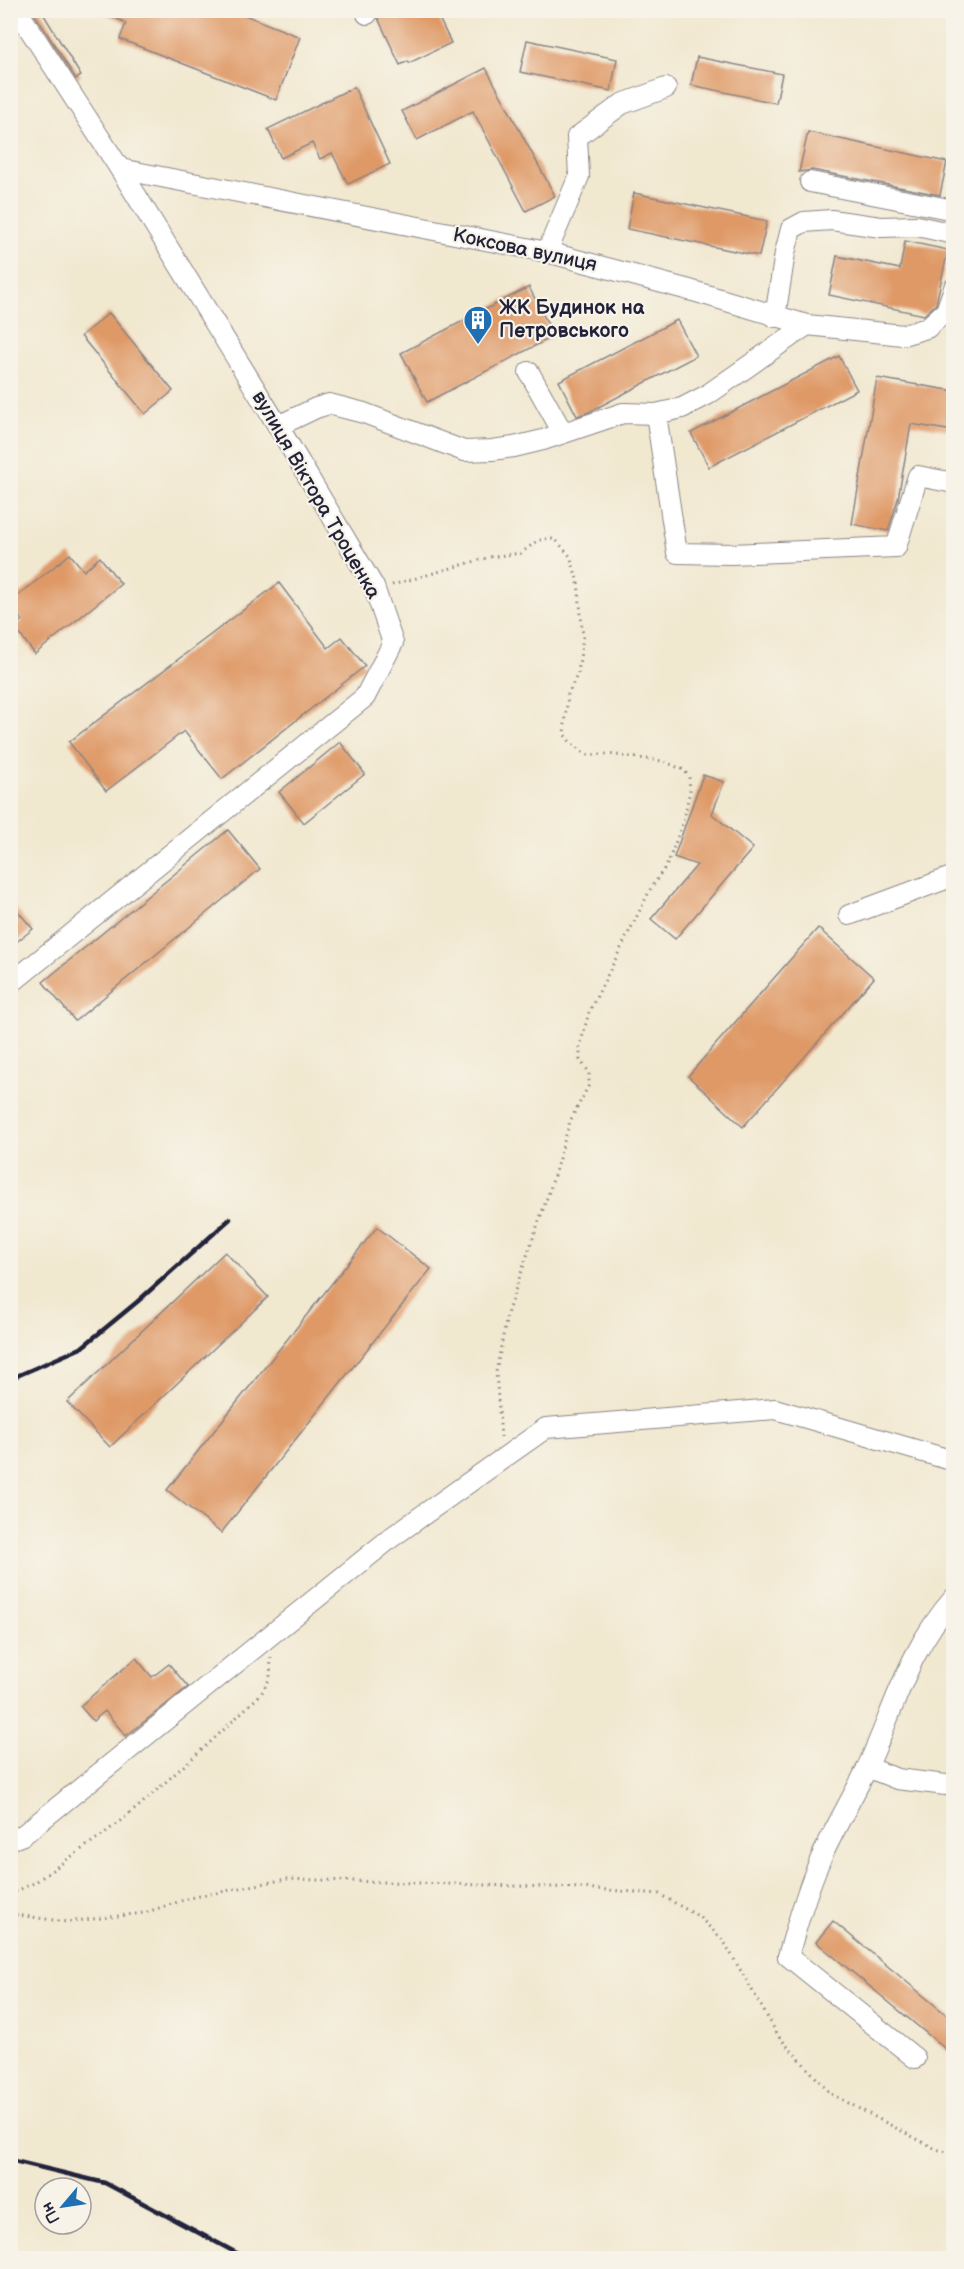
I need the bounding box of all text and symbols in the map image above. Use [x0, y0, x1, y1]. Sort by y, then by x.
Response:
street label: Коксова вулиця [451, 223, 599, 277]
place label: ЖК Будинок на Петровського [499, 296, 645, 343]
building icon: ЖК Будинок на Петровського [462, 304, 494, 346]
street label: вулиця Віктора Троценка [247, 387, 386, 603]
north arrow [33, 2176, 93, 2236]
text: Пн [38, 2199, 65, 2226]

